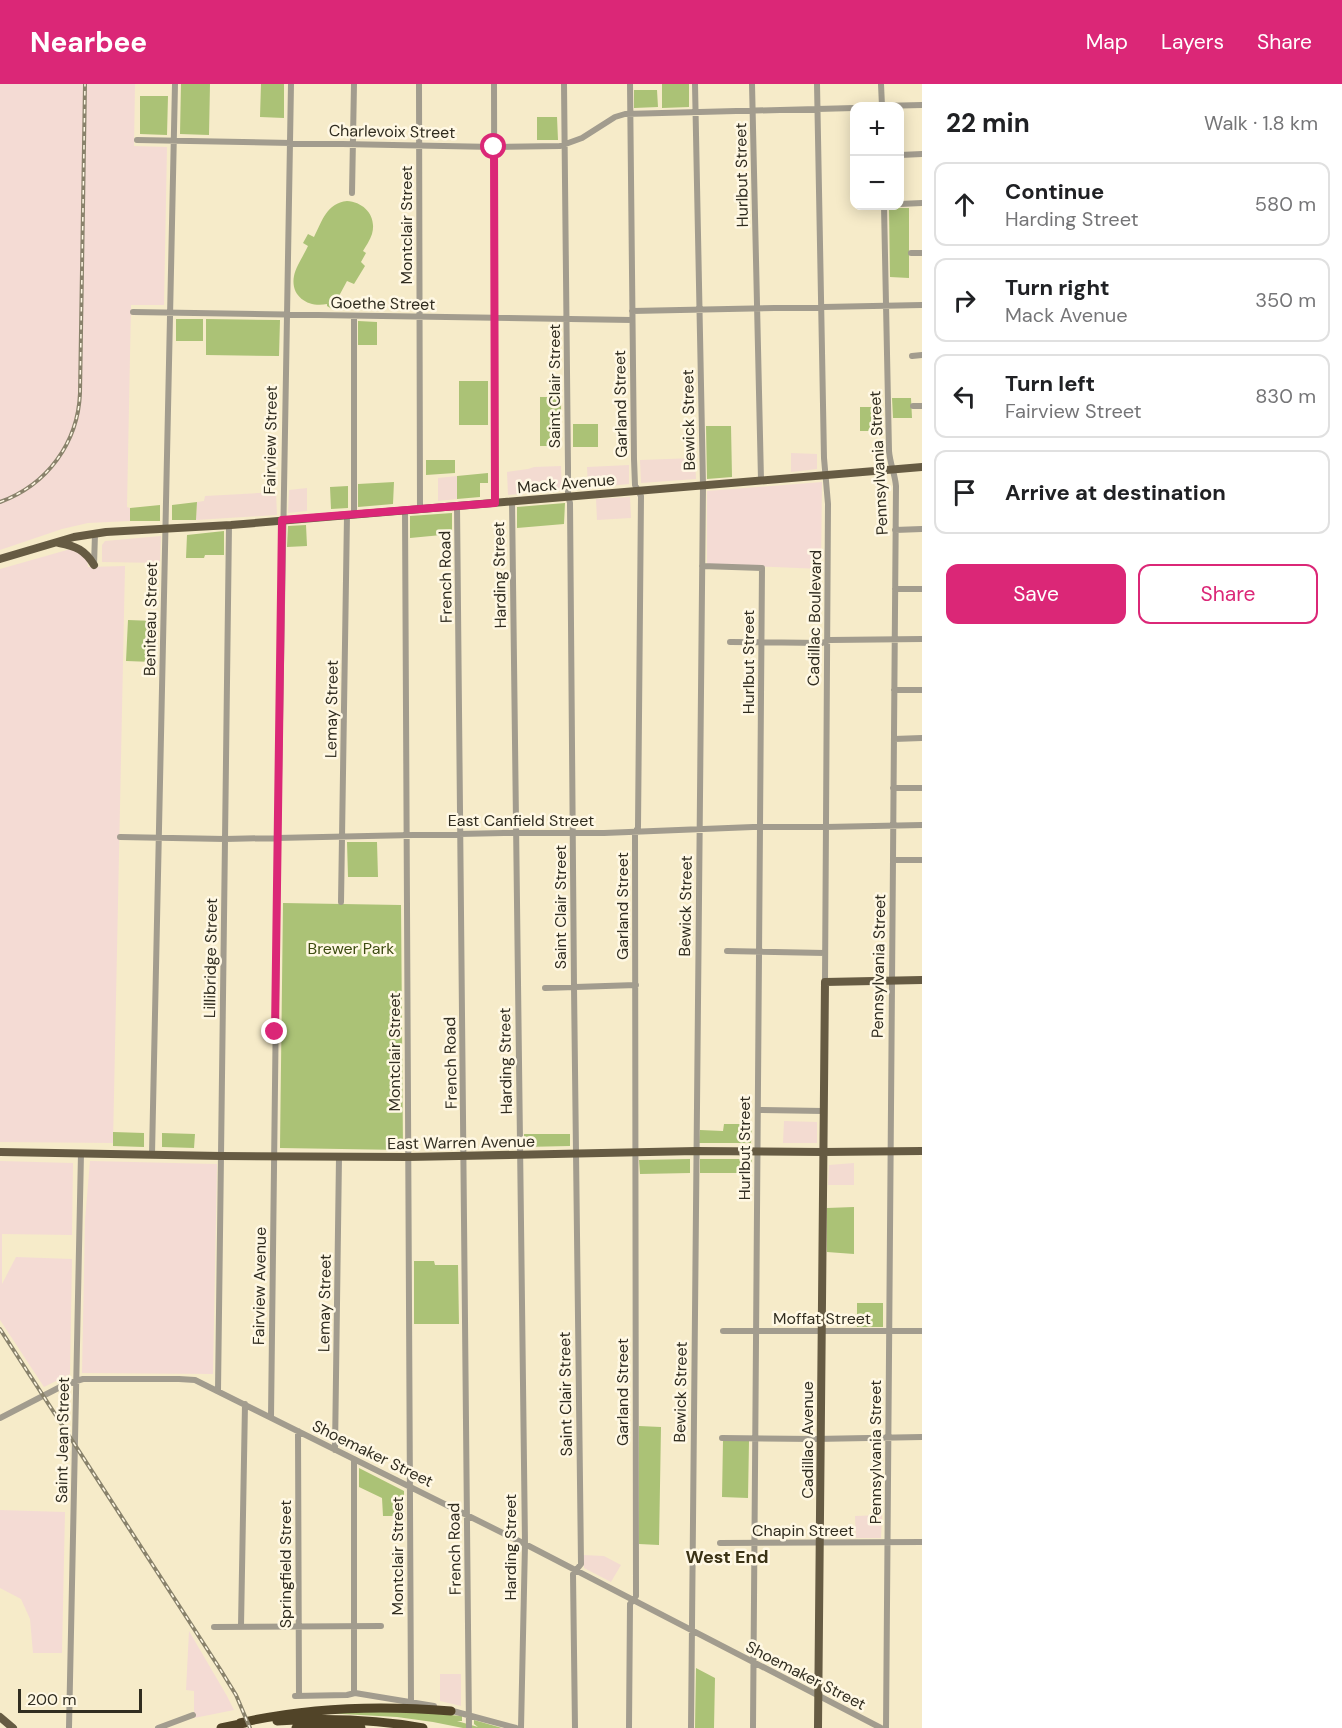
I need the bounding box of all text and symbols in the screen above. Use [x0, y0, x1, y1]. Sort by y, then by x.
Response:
text: Nearbee [30, 24, 147, 61]
text: Map [1086, 28, 1128, 56]
text: Layers [1161, 28, 1224, 56]
text: Share [1257, 28, 1312, 56]
map controls [850, 102, 904, 210]
button: + [850, 102, 904, 156]
text: 22 min [946, 106, 1030, 140]
text: Walk · 1.8 km [1204, 110, 1318, 136]
street label: Charlevoix Street [329, 120, 455, 143]
street label: Hurlbut Street [730, 123, 753, 227]
route start [480, 133, 506, 159]
button: − [850, 156, 904, 210]
street label: Montclair Street [396, 166, 417, 284]
text: Continue [1005, 177, 1104, 206]
icon: ahead [948, 188, 981, 221]
text: 580 m [1255, 191, 1316, 217]
text: Harding Street [1005, 206, 1139, 232]
text: Turn right [1005, 273, 1110, 302]
icon: right [948, 284, 981, 317]
text: 350 m [1255, 287, 1316, 313]
street label: Goethe Street [331, 292, 435, 315]
text: Mack Avenue [1005, 302, 1128, 328]
street label: Saint Clair Street [544, 324, 565, 448]
street label: Garland Street [609, 350, 632, 458]
street label: Bewick Street [677, 369, 700, 471]
text: Turn left [1005, 369, 1095, 398]
icon: left [948, 380, 981, 413]
text: 830 m [1255, 383, 1316, 409]
street label: Fairview Street [259, 385, 282, 495]
street label: Pennsylvania Street [864, 390, 893, 536]
text: Fairview Street [1005, 398, 1142, 424]
street label: Mack Avenue [516, 469, 616, 498]
icon: arrive [948, 476, 981, 509]
text: Arrive at destination [1005, 478, 1226, 507]
street label: Harding Street [488, 521, 511, 629]
street label: French Road [434, 531, 457, 623]
street label: Cadillac Boulevard [803, 550, 826, 686]
street label: Beniteau Street [139, 562, 162, 676]
button: Save [946, 564, 1126, 624]
button: Share [1138, 564, 1318, 624]
street label: Hurlbut Street [738, 610, 759, 714]
street label: Lemay Street [320, 660, 343, 758]
street label: East Canfield Street [448, 810, 594, 831]
street label: Saint Clair Street [550, 845, 571, 969]
street label: Garland Street [612, 852, 633, 960]
street label: Bewick Street [674, 855, 697, 957]
street label: Pennsylvania Street [867, 894, 890, 1038]
street label: Lillibridge Street [199, 898, 222, 1018]
park label: Brewer Park [308, 938, 394, 959]
street label: Montclair Street [384, 993, 405, 1111]
street label: Harding Street [494, 1007, 517, 1115]
street label: French Road [439, 1017, 462, 1109]
route end [261, 1018, 287, 1044]
street label: Hurlbut Street [734, 1096, 755, 1200]
street label: East Warren Avenue [387, 1131, 535, 1154]
street label: Fairview Avenue [248, 1227, 271, 1345]
street label: Lemay Street [313, 1254, 336, 1352]
street label: Moffat Street [773, 1308, 871, 1329]
street label: Saint Clair Street [554, 1331, 577, 1456]
street label: Garland Street [612, 1338, 633, 1446]
street label: Bewick Street [669, 1341, 692, 1443]
street label: Saint Jean Street [51, 1377, 74, 1503]
street label: Pennsylvania Street [865, 1380, 886, 1524]
street label: Cadillac Avenue [797, 1381, 818, 1499]
street label: Shoemaker Street [309, 1415, 437, 1492]
street label: Harding Street [500, 1494, 521, 1600]
street label: Montclair Street [387, 1497, 408, 1615]
street label: Springfield Street [275, 1500, 296, 1628]
street label: French Road [443, 1503, 466, 1595]
street label: Chapin Street [752, 1520, 854, 1541]
district label: West End [686, 1545, 768, 1569]
street label: Shoemaker Street [742, 1636, 869, 1715]
scale bar [18, 1686, 142, 1714]
text: 200 m [27, 1689, 76, 1710]

